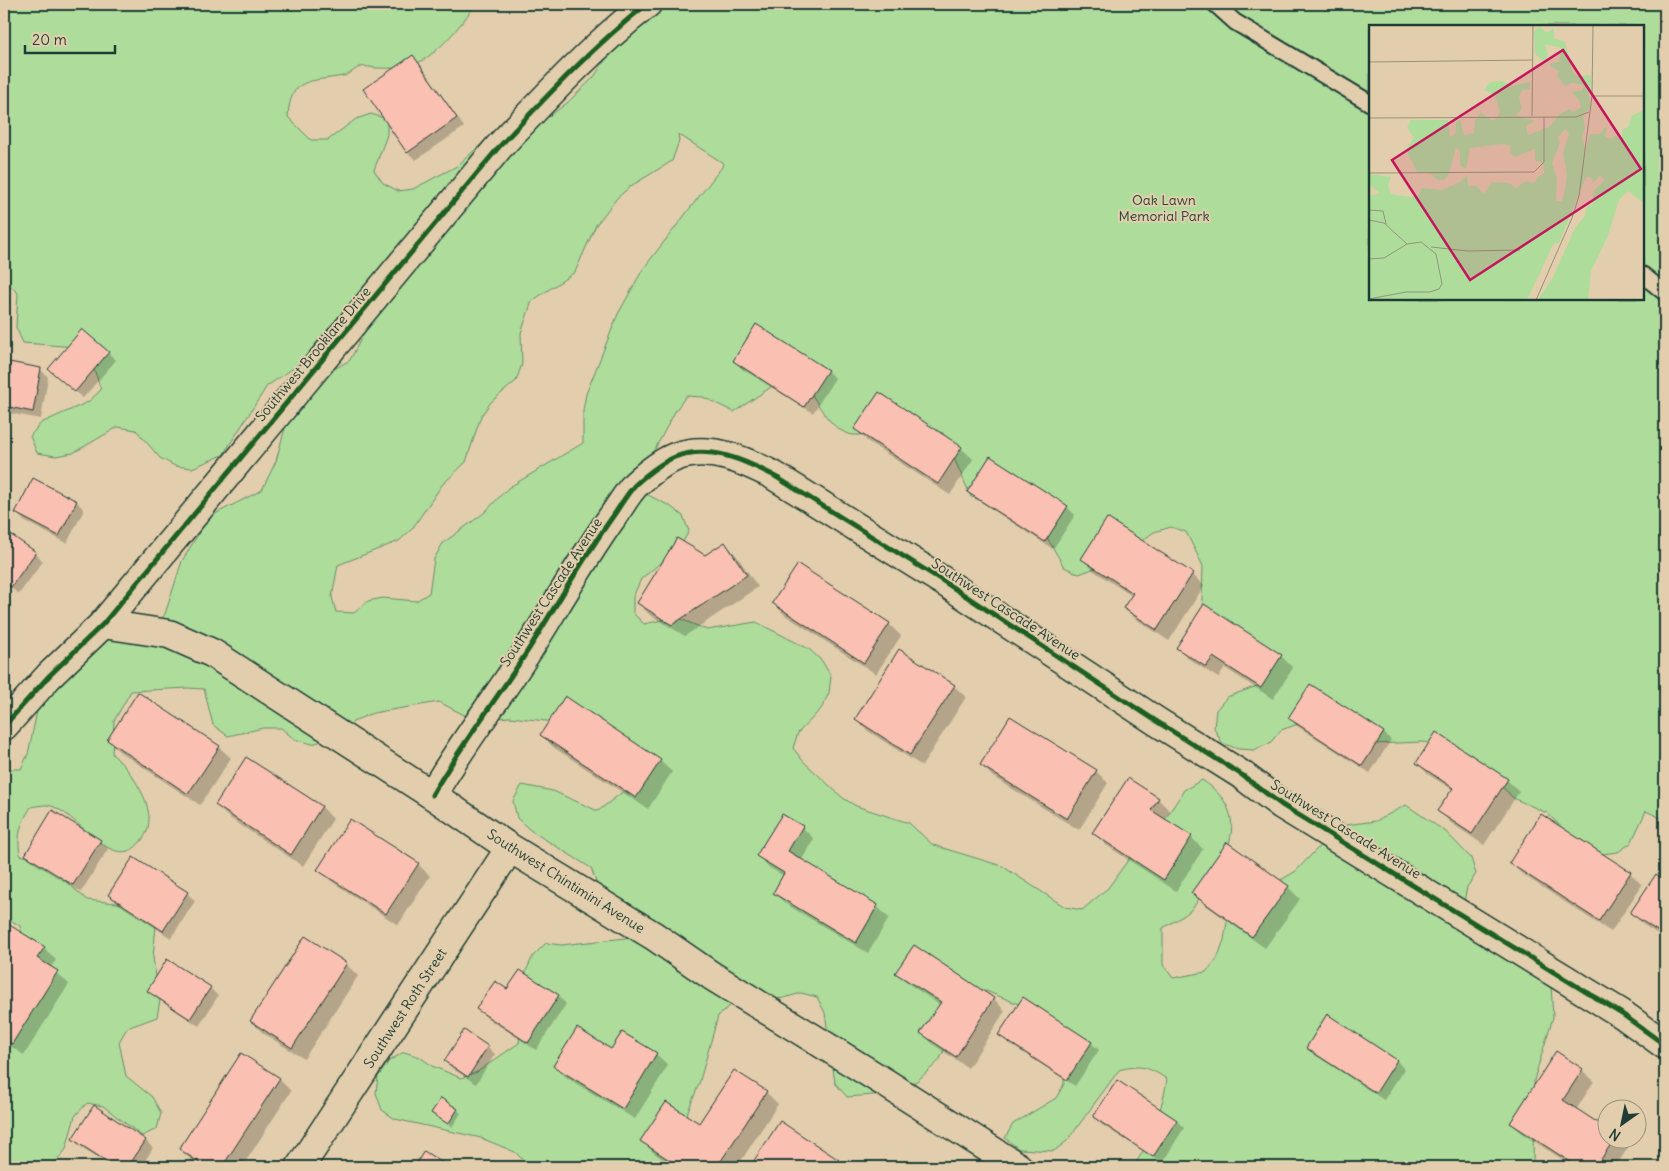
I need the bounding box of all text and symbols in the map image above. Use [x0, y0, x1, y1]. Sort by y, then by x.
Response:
scale bar [25, 22, 115, 54]
inset map [1369, 25, 1644, 300]
text: 20 m [32, 30, 67, 49]
park label: Oak Lawn Memorial Park [1118, 191, 1210, 225]
street label: Southwest Brooklane Drive [251, 283, 375, 425]
street label: Southwest Cascade Avenue [496, 514, 606, 670]
street label: Southwest Cascade Avenue [928, 554, 1084, 664]
street label: Southwest Cascade Avenue [1267, 775, 1425, 883]
street label: Southwest Chintimini Avenue [484, 825, 648, 937]
street label: Southwest Roth Street [359, 944, 451, 1071]
north arrow [1596, 1098, 1646, 1148]
text: N [1606, 1125, 1624, 1145]

